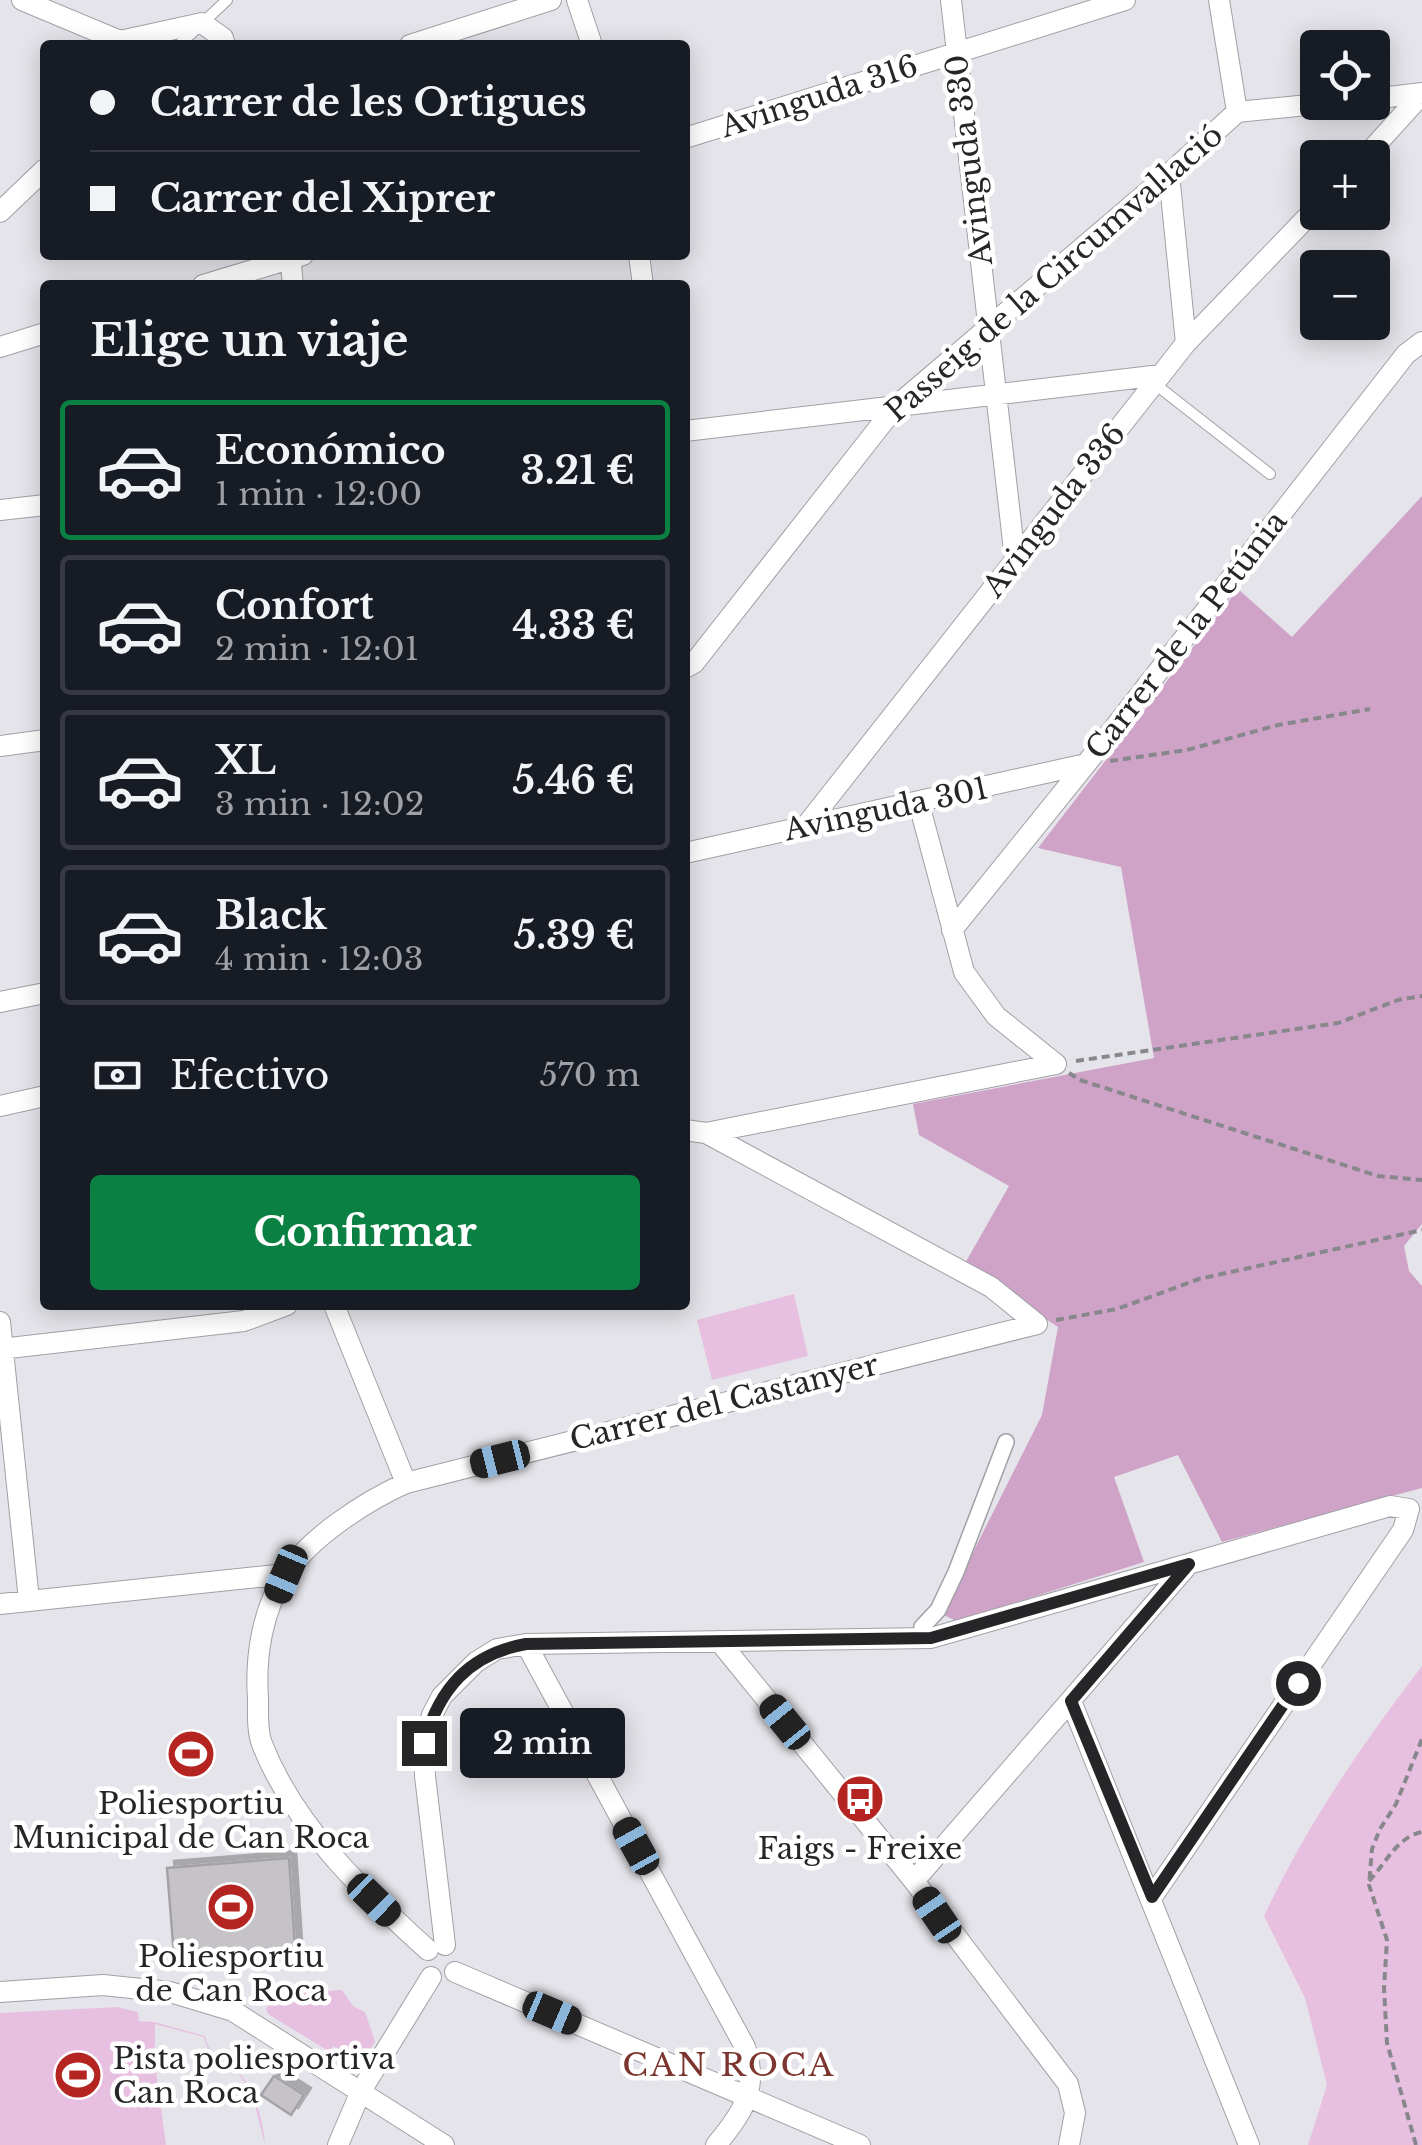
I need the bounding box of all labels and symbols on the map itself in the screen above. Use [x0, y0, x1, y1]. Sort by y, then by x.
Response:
street label: Avinguda 316 [715, 47, 922, 146]
street label: Avinguda 330 [938, 52, 1000, 269]
street label: Passeig de la Circumval·lació [878, 116, 1230, 430]
street label: Avinguda 336 [974, 416, 1133, 605]
street label: Carrer de la Petúnia [1078, 503, 1295, 767]
street label: Avinguda 301 [780, 769, 991, 849]
street label: Carrer del Castanyer [566, 1346, 883, 1458]
car [467, 1437, 533, 1481]
car [260, 1541, 312, 1607]
route start [1276, 1661, 1321, 1706]
car [754, 1689, 816, 1755]
callout: 2 min [459, 1708, 624, 1778]
route end [402, 1721, 447, 1766]
sports icon: Poliesportiu Municipal de Can Roca [165, 1728, 217, 1780]
bus stop icon: Faigs - Freixe [834, 1773, 886, 1825]
place label: Poliesportiu Municipal de Can Roca [13, 1785, 370, 1856]
car [608, 1812, 664, 1880]
place label: Faigs - Freixe [758, 1830, 962, 1867]
car [342, 1868, 406, 1932]
sports icon: Poliesportiu de Can Roca [205, 1881, 257, 1933]
car [908, 1882, 966, 1948]
place label: Poliesportiu de Can Roca [135, 1938, 327, 2009]
car [519, 1987, 585, 2039]
place label: Pista poliesportiva Can Roca [113, 2040, 395, 2111]
district label: CAN ROCA [622, 2045, 836, 2085]
sports icon: Pista poliesportiva Can Roca [52, 2049, 104, 2101]

